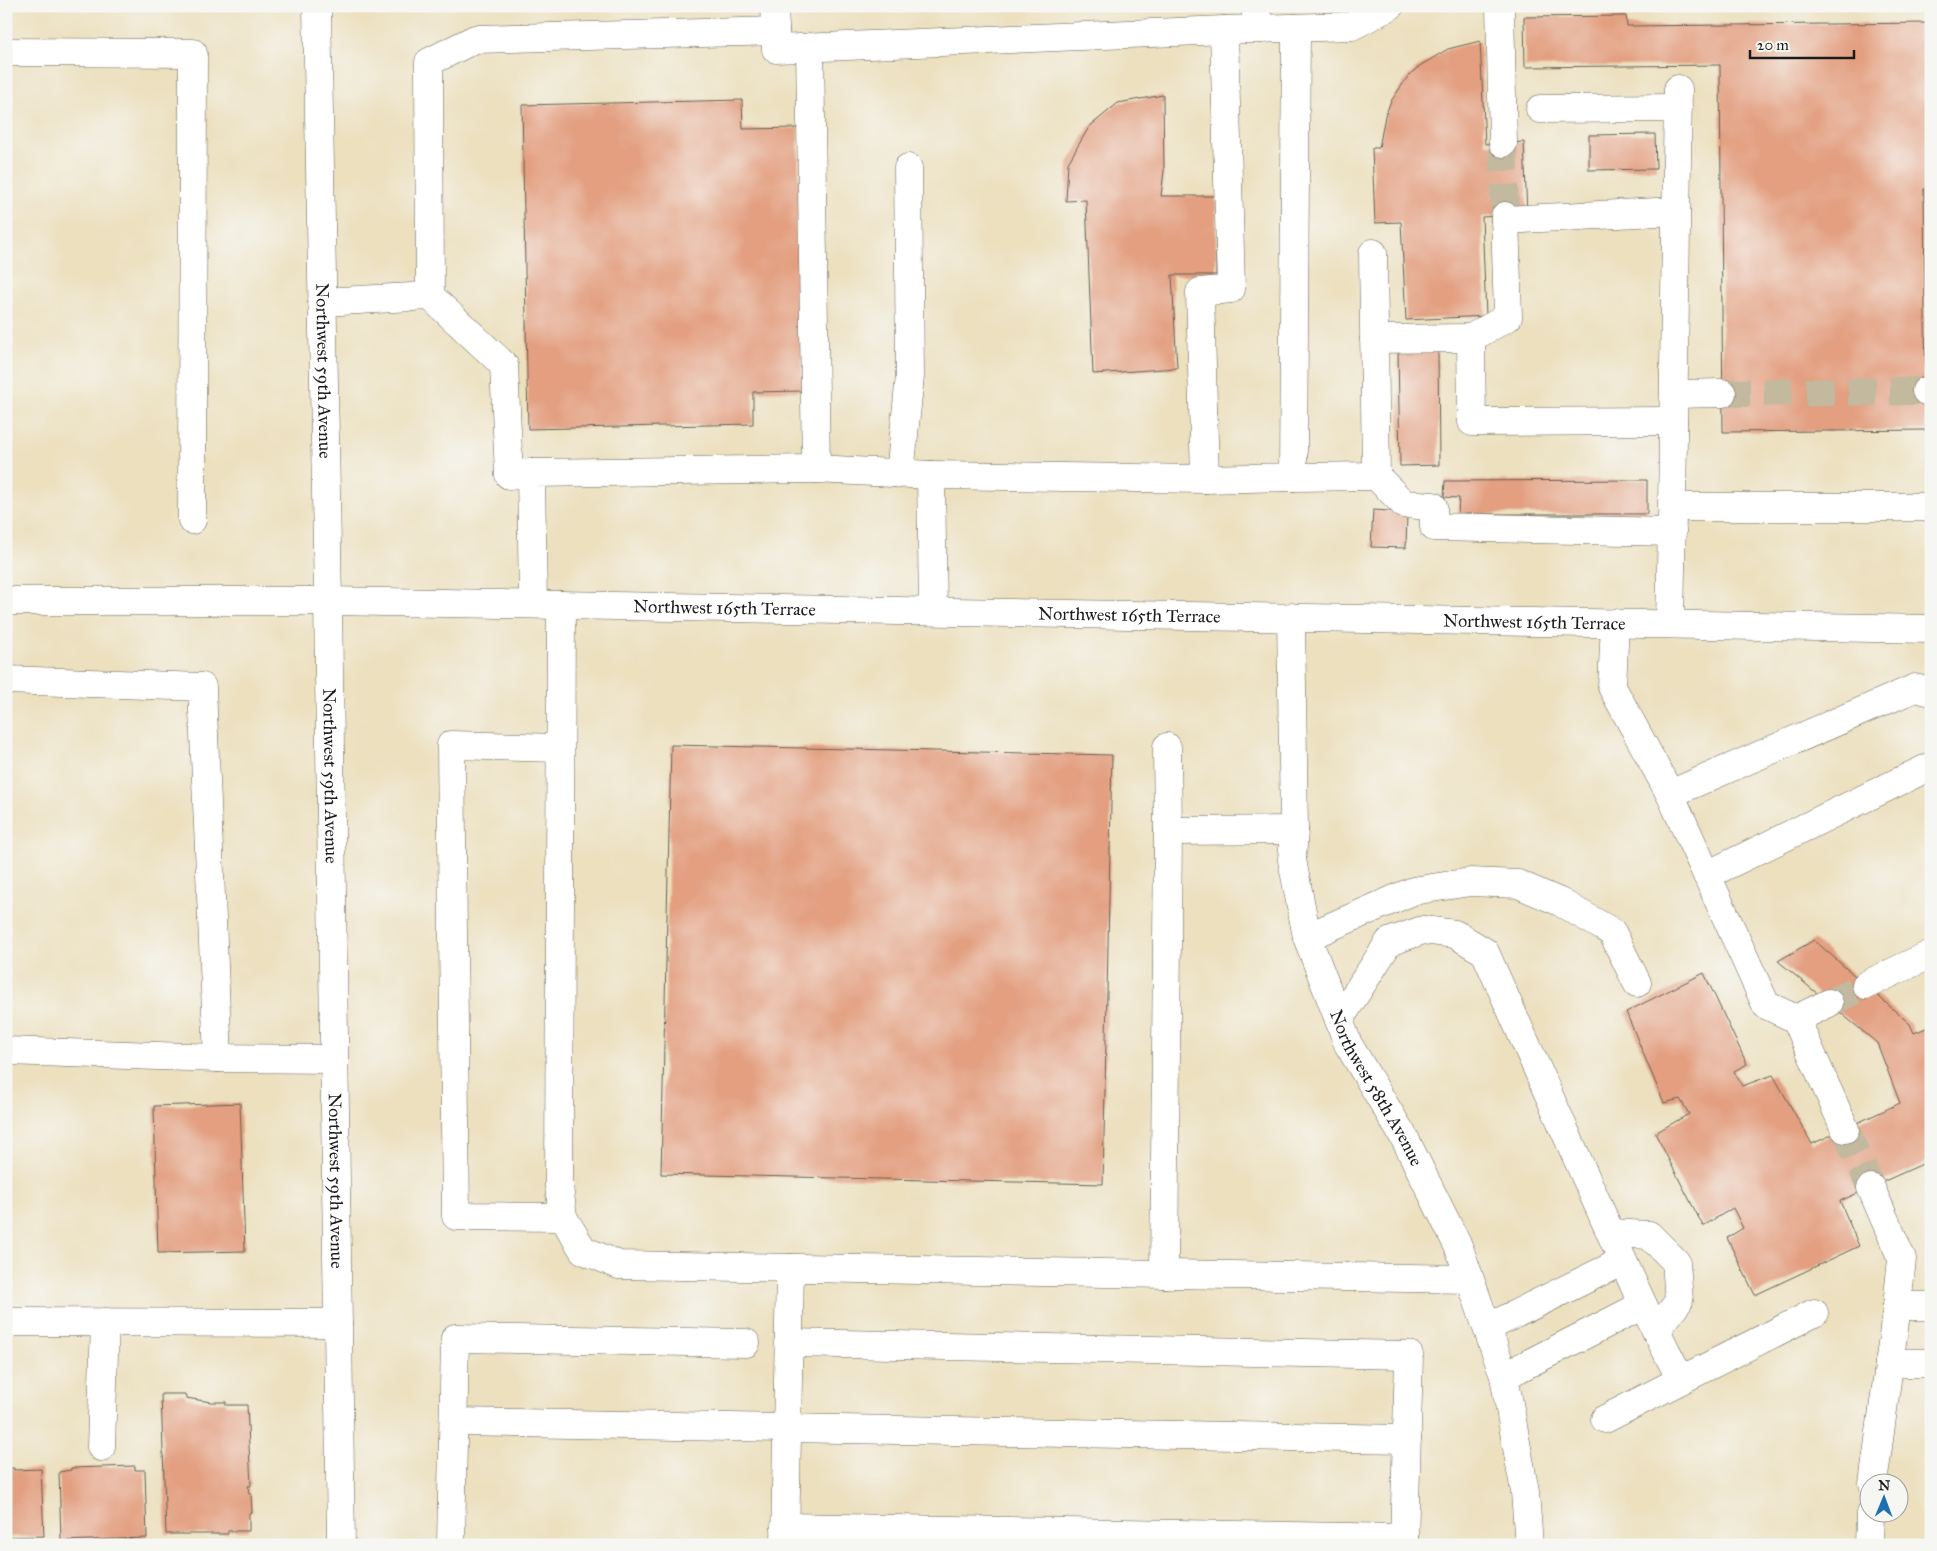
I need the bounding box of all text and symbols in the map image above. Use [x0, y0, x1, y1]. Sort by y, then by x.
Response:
scale bar [1750, 28, 1853, 60]
text: 20 m [1757, 36, 1789, 54]
street label: Northwest 59th Avenue [311, 283, 336, 459]
street label: Northwest 165th Terrace [633, 595, 816, 621]
street label: Northwest 165th Terrace [1038, 602, 1221, 628]
street label: Northwest 165th Terrace [1443, 609, 1626, 635]
street label: Northwest 59th Avenue [318, 688, 343, 864]
street label: Northwest 58th Avenue [1325, 1007, 1428, 1170]
street label: Northwest 59th Avenue [324, 1093, 348, 1269]
north arrow [1860, 1474, 1910, 1524]
text: N [1878, 1477, 1890, 1494]

